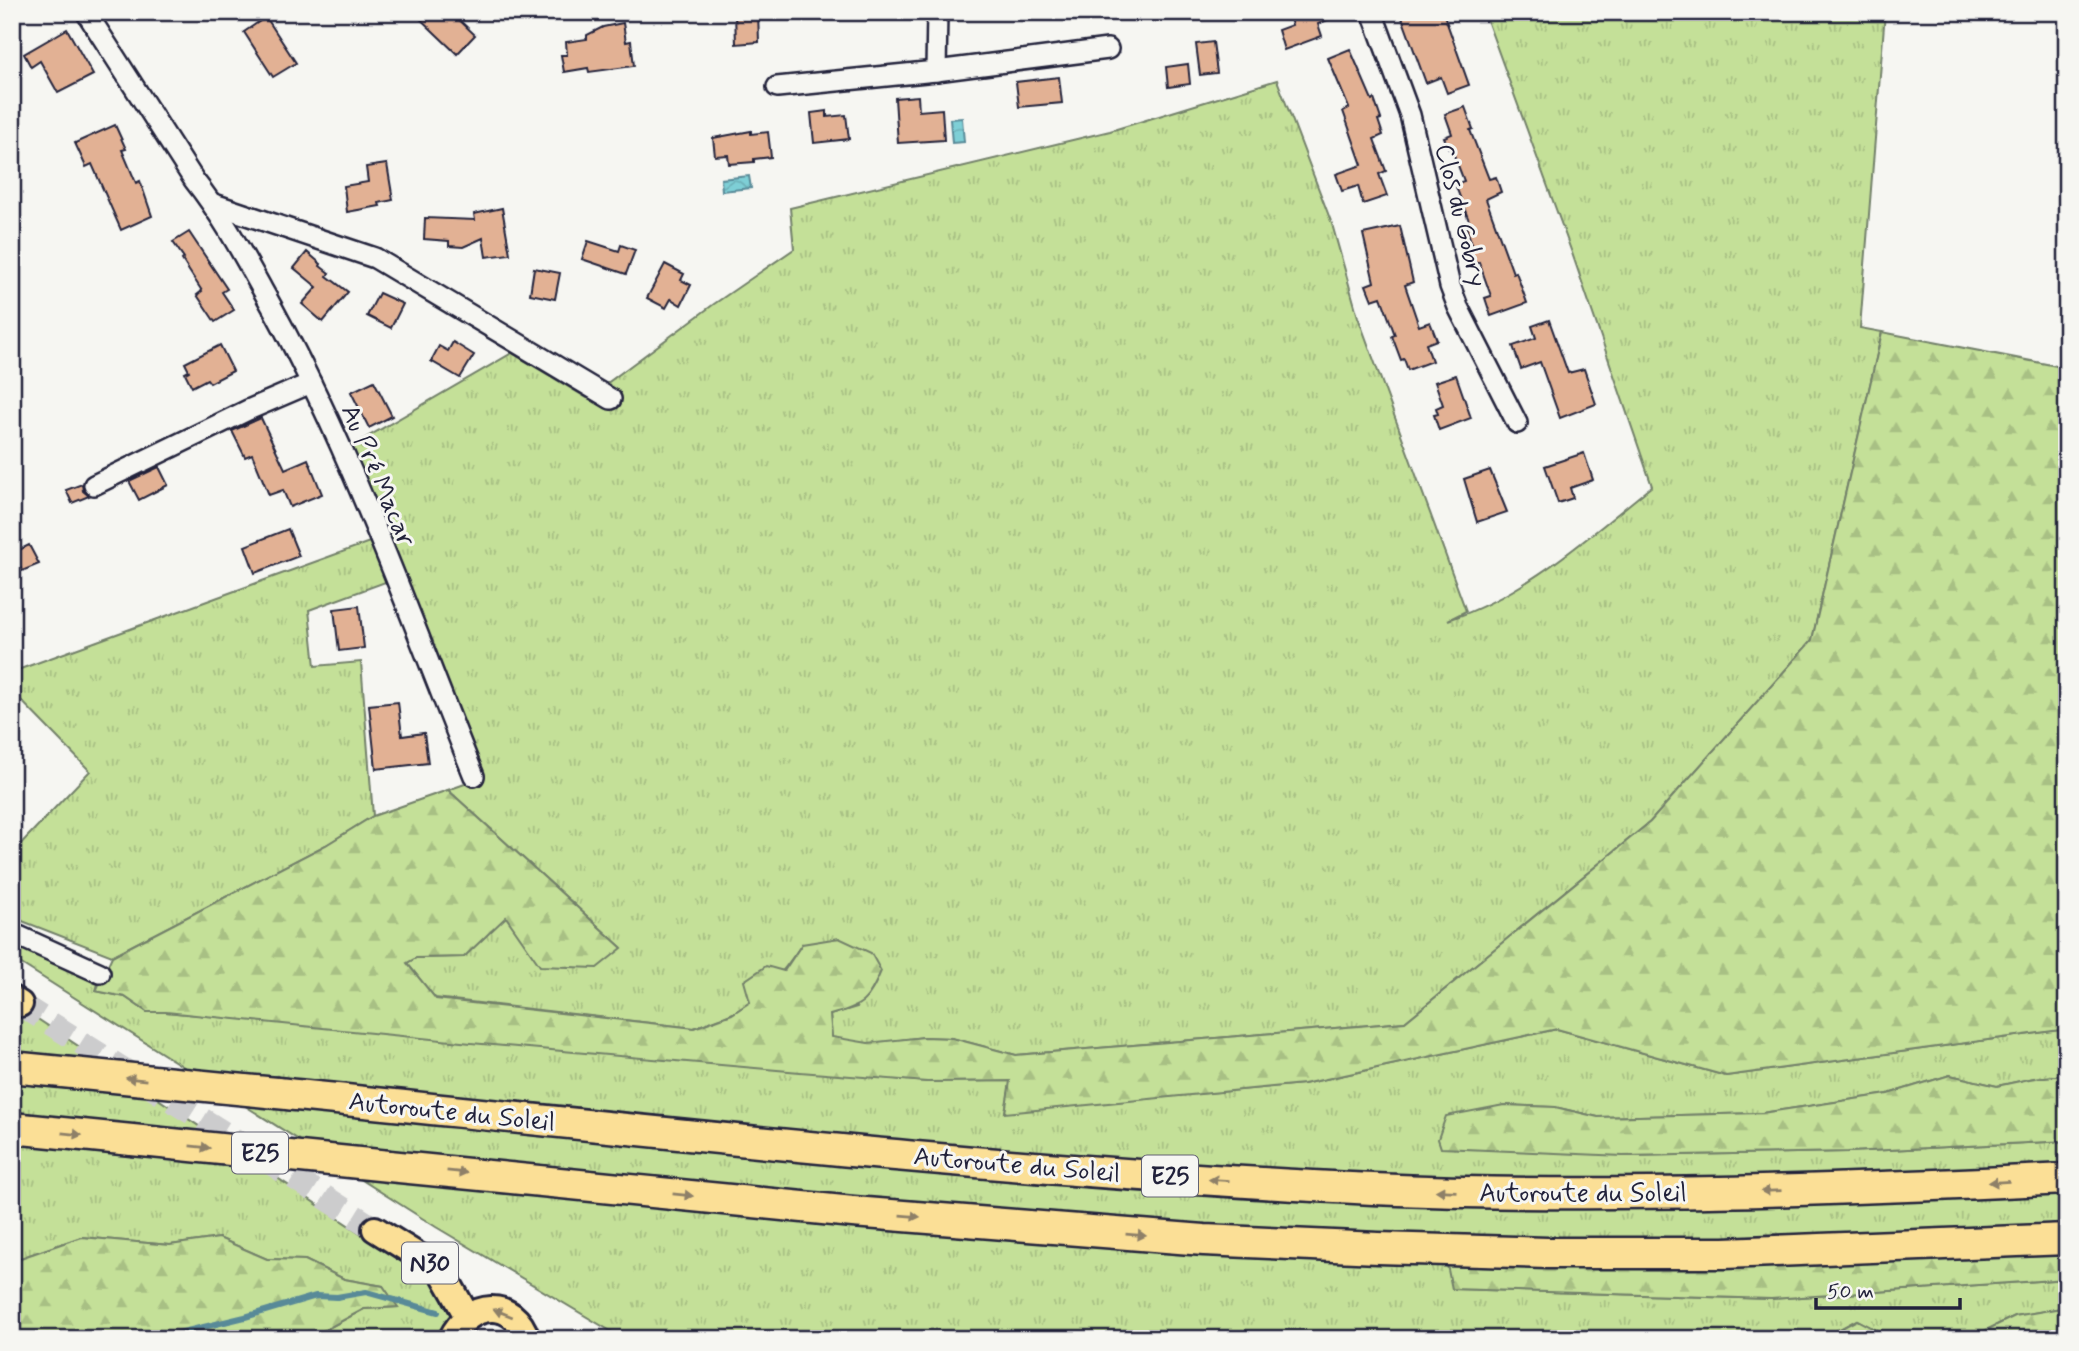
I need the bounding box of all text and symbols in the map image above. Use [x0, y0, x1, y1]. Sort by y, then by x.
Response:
street label: Clos du Gobry [1426, 140, 1494, 290]
street label: Au Pré Macar [332, 400, 423, 553]
one-way arrow [125, 1074, 147, 1085]
street label: Autoroute du Soleil [347, 1085, 557, 1141]
one-way arrow [61, 1129, 83, 1140]
road number: E25 [232, 1133, 288, 1174]
street label: Autoroute du Soleil [912, 1140, 1122, 1192]
one-way arrow [189, 1142, 211, 1153]
road number: E25 [1142, 1156, 1198, 1196]
one-way arrow [446, 1167, 468, 1178]
one-way arrow [1207, 1174, 1229, 1185]
street label: Autoroute du Soleil [1479, 1177, 1687, 1211]
one-way arrow [1987, 1177, 2009, 1188]
one-way arrow [1435, 1185, 1457, 1196]
one-way arrow [1760, 1186, 1782, 1197]
one-way arrow [672, 1190, 694, 1201]
one-way arrow [899, 1211, 921, 1222]
one-way arrow [1126, 1230, 1148, 1241]
road number: N30 [402, 1242, 458, 1283]
scale bar [1816, 1267, 1960, 1311]
text: 50 m [1827, 1278, 1874, 1306]
one-way arrow [492, 1308, 513, 1319]

